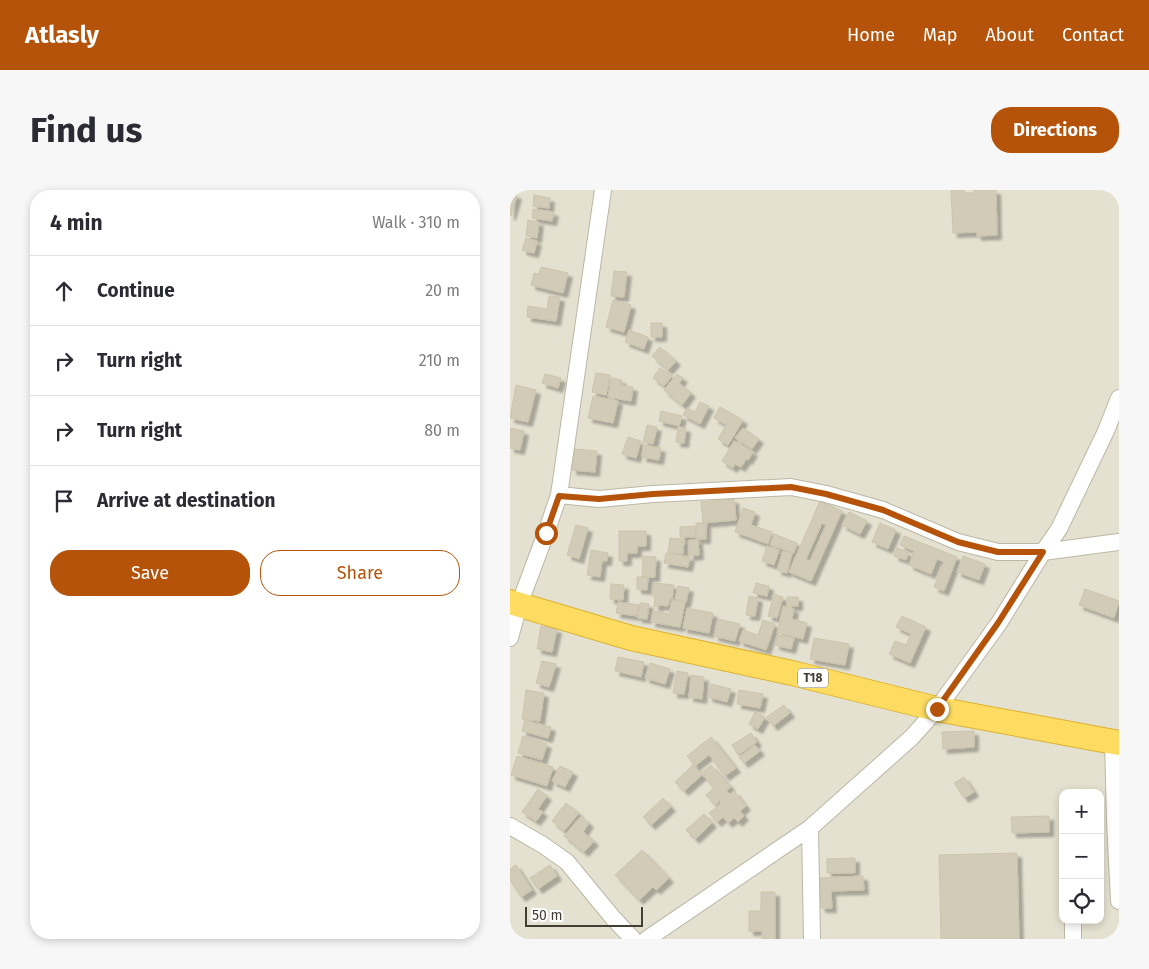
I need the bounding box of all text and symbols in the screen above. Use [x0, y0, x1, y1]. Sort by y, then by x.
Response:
text: Atlasly [25, 21, 99, 49]
text: Home [847, 24, 895, 46]
text: Map [923, 24, 957, 46]
text: About [985, 24, 1034, 46]
text: Contact [1062, 24, 1124, 46]
button: Directions [991, 107, 1119, 153]
text: Find us [30, 109, 142, 151]
text: 4 min [50, 210, 103, 236]
text: Walk · 310 m [372, 213, 460, 232]
icon: ahead [50, 277, 78, 305]
text: Continue [97, 279, 175, 302]
text: 20 m [425, 281, 460, 300]
icon: right [50, 347, 78, 375]
text: Turn right [97, 349, 182, 372]
text: 210 m [419, 351, 460, 370]
icon: right [50, 417, 78, 445]
text: Turn right [97, 419, 182, 442]
text: 80 m [424, 421, 460, 440]
icon: arrive [50, 487, 78, 515]
text: Arrive at destination [97, 489, 276, 512]
route start [535, 522, 558, 545]
button: Save [50, 550, 250, 596]
button: Share [260, 550, 460, 596]
road number: T18 [798, 668, 828, 688]
route end [926, 698, 949, 721]
map controls [1059, 789, 1104, 924]
button: + [1059, 789, 1104, 834]
button: − [1059, 834, 1104, 879]
button: locate [1059, 879, 1104, 924]
scale bar [525, 904, 642, 927]
text: 50 m [532, 907, 563, 924]

